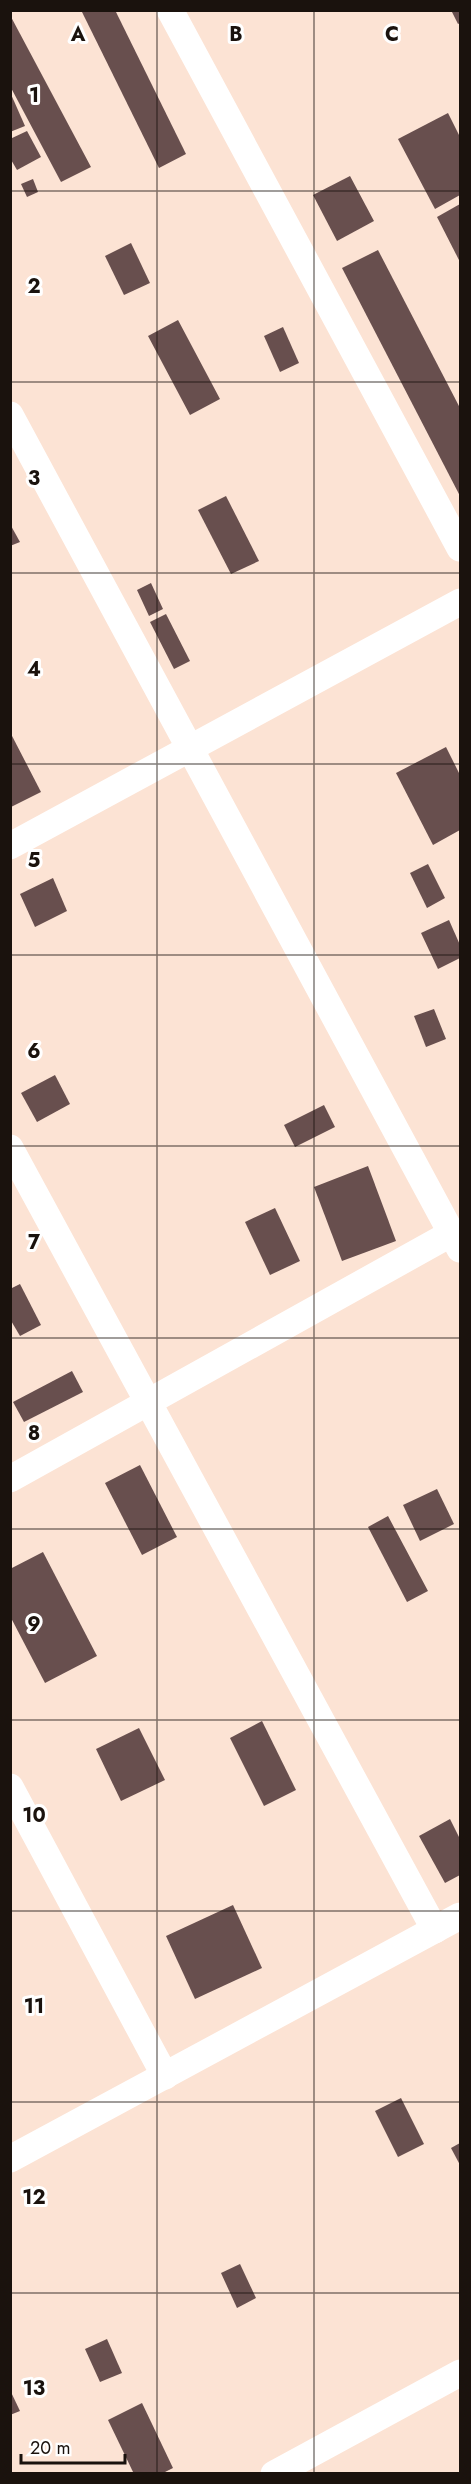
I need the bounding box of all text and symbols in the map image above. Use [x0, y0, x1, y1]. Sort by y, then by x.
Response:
text: A [70, 20, 86, 49]
text: B [229, 20, 243, 49]
text: C [385, 20, 399, 49]
text: 1 [29, 81, 39, 110]
text: 2 [27, 272, 41, 301]
text: 3 [28, 464, 40, 493]
text: 4 [27, 655, 41, 684]
text: 5 [28, 846, 41, 875]
text: 6 [27, 1037, 41, 1066]
text: 7 [28, 1228, 41, 1257]
text: 8 [28, 1419, 40, 1448]
text: 9 [27, 1610, 41, 1639]
text: 10 [22, 1801, 46, 1830]
text: 11 [24, 1992, 44, 2021]
text: 12 [22, 2183, 46, 2212]
text: 13 [23, 2374, 45, 2403]
scale bar [21, 2427, 124, 2465]
text: 20 m [30, 2435, 70, 2461]

